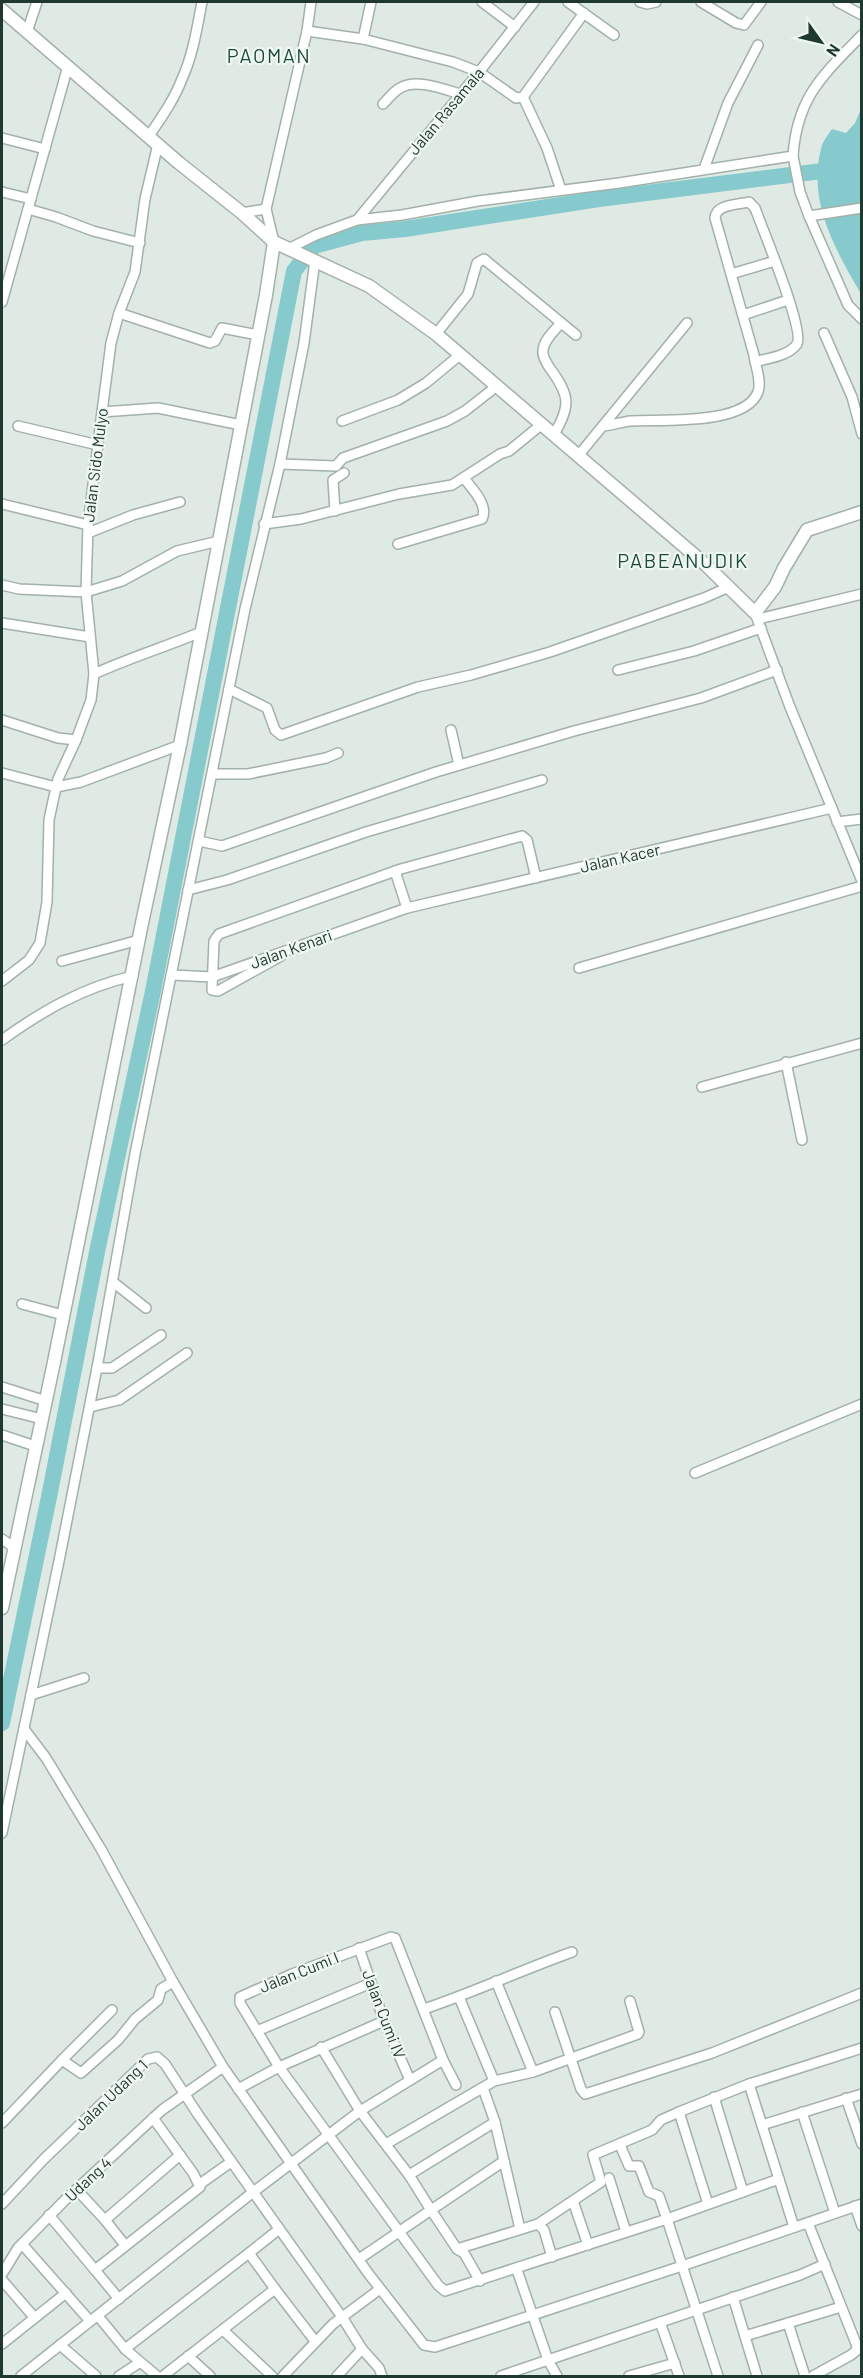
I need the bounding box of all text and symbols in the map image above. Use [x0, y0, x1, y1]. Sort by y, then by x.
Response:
north arrow [791, 12, 851, 72]
text: N [823, 41, 845, 60]
district label: PAOMAN [227, 43, 311, 67]
street label: Jalan Rasamala [404, 63, 488, 158]
street label: Jalan Sido Mulyo [78, 407, 111, 523]
district label: PABEANUDIK [617, 548, 749, 572]
street label: Jalan Kacer [578, 839, 662, 876]
street label: Jalan Kenari [247, 925, 334, 972]
street label: Jalan Cumi I [256, 1947, 341, 1996]
street label: Jalan Cumi IV [359, 1967, 410, 2061]
street label: Jalan Udang 1 [70, 2055, 151, 2134]
street label: Udang 4 [61, 2152, 115, 2205]

